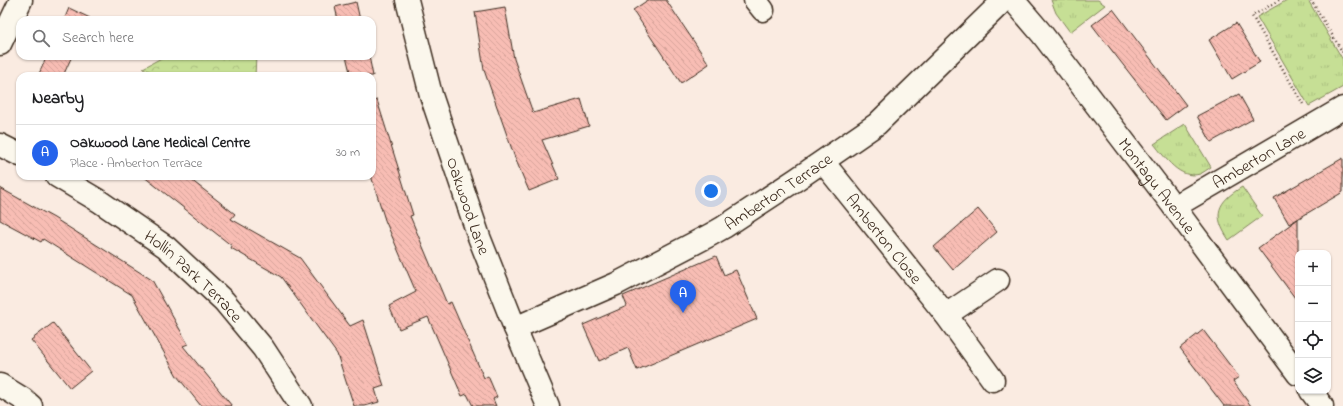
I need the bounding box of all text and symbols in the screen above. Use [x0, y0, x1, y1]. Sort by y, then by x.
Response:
search box [16, 16, 376, 60]
icon: search [30, 27, 52, 49]
text: Search here [62, 27, 134, 49]
text: Nearby [32, 86, 84, 111]
street label: Amberton Lane [1208, 121, 1311, 196]
text: Oakwood Lane Medical Centre [70, 132, 250, 154]
street label: Montagu Avenue [1111, 133, 1201, 240]
text: A [41, 143, 49, 162]
text: 30 m [336, 143, 360, 162]
street label: Amberton Terrace [720, 147, 838, 238]
text: Place · Amberton Terrace [70, 154, 202, 173]
street label: Oakwood Lane [439, 154, 496, 259]
your location [701, 181, 721, 201]
street label: Amberton Close [839, 189, 928, 290]
street label: Hollin Park Terrace [139, 225, 248, 329]
map controls [1295, 250, 1331, 394]
button: + [1295, 250, 1331, 286]
pin: A [670, 280, 696, 313]
button: − [1295, 286, 1331, 322]
button: locate [1295, 322, 1331, 358]
button: layers [1295, 358, 1331, 394]

